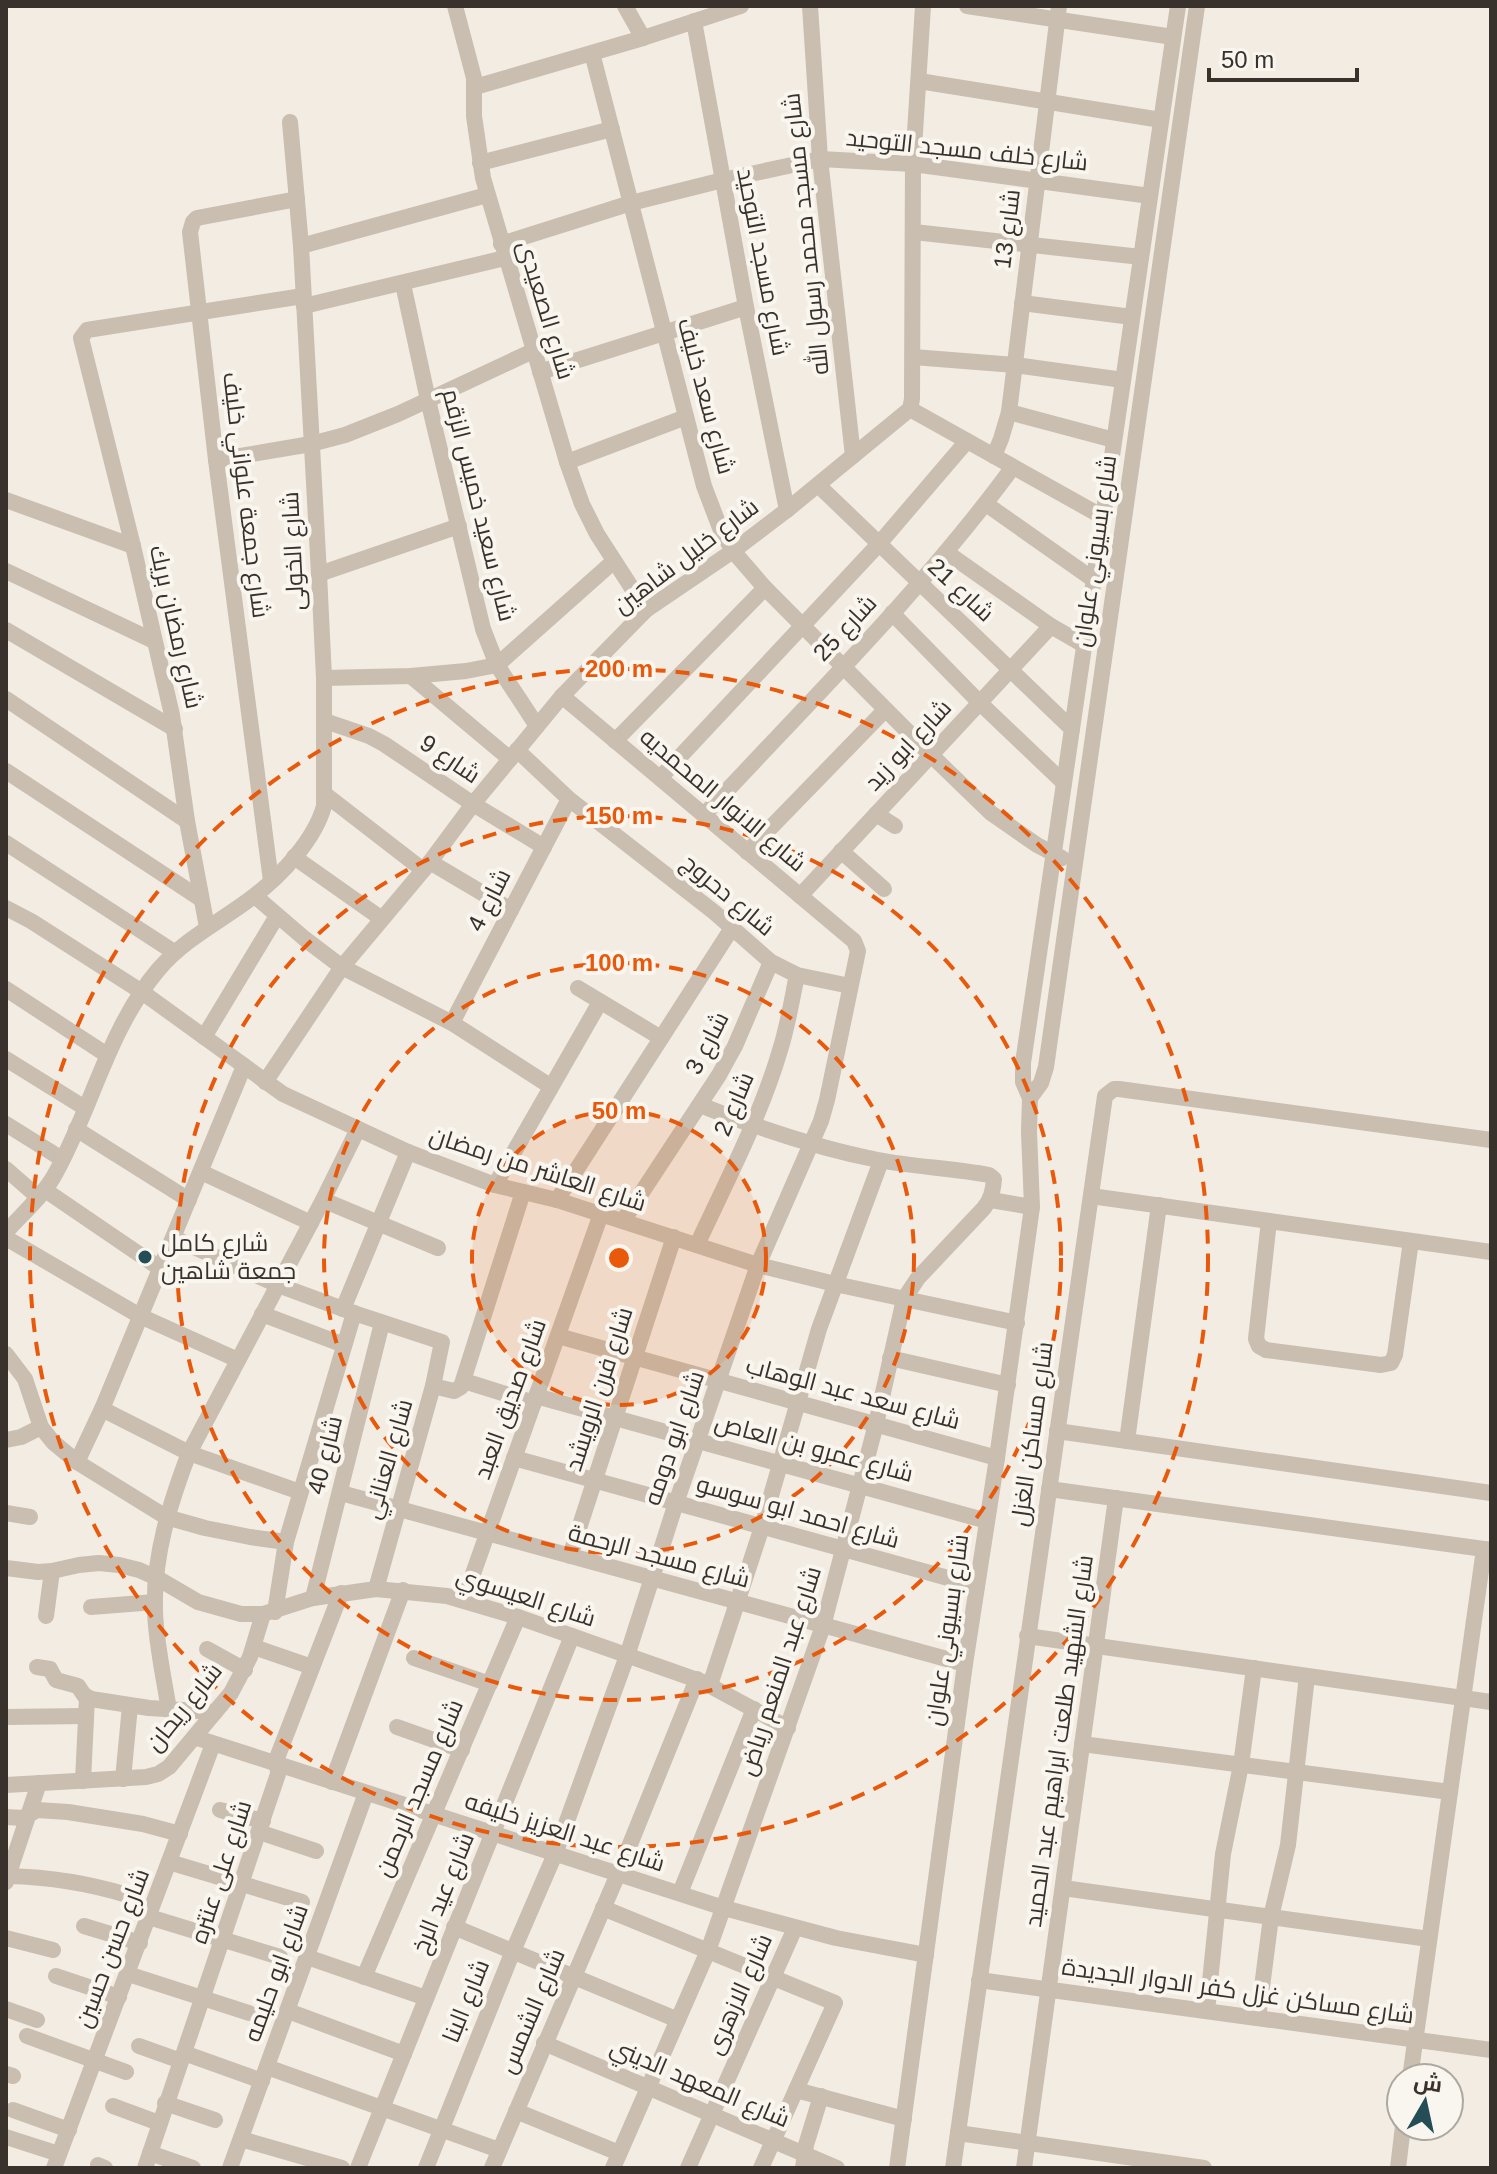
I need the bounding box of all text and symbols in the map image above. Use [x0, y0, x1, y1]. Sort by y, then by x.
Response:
scale bar [1209, 32, 1357, 82]
text: 50 m [1221, 46, 1274, 73]
street label: شارع مسجد محمد رسول الله [775, 91, 837, 377]
street label: شارع خلف مسجد التوحيد [844, 123, 1089, 179]
street label: شارع مسجد التوحيد [729, 166, 795, 358]
street label: شارع 13 [988, 188, 1028, 271]
street label: شارع الصعيدى [510, 237, 580, 383]
street label: شارع سعد خليف [670, 315, 740, 478]
street label: شارع جمعة علواني خليف [212, 370, 275, 620]
street label: شارع سعيد خميس الزقم [435, 386, 521, 625]
street label: شارع بسيوني علوان [1068, 453, 1127, 649]
street label: شارع الخولى [276, 491, 312, 611]
street label: شارع خليل شاهين [608, 492, 765, 621]
street label: شارع رمضان بريك [142, 543, 208, 712]
street label: شارع 21 [921, 553, 1000, 629]
street label: شارع 25 [808, 589, 884, 668]
text: 200 m [585, 655, 653, 682]
street label: شارع ابو زيد [859, 694, 959, 798]
street label: شارع الانوار المحمديه [633, 722, 812, 879]
street label: شارع 9 [413, 729, 485, 791]
text: 150 m [585, 802, 653, 829]
street label: شارع دحروج [675, 848, 780, 943]
street label: شارع 4 [461, 864, 518, 937]
text: 100 m [585, 949, 653, 976]
street label: شارع 3 [679, 1007, 736, 1080]
street label: شارع 2 [708, 1068, 762, 1141]
text: 50 m [592, 1097, 646, 1124]
street label: شارع العاشر من رمضان [426, 1121, 650, 1219]
place label: شارع كامل جمعة شاهين [161, 1229, 296, 1285]
centre of rings [605, 1244, 633, 1272]
marker: شارع كامل جمعة شاهين [136, 1248, 154, 1266]
street label: شارع فرن الرويشد [559, 1303, 641, 1475]
street label: شارع صديق العبد [468, 1315, 554, 1484]
street label: شارع مساكن الغزل [1005, 1340, 1061, 1528]
street label: شارع سعد عبد الوهاب [742, 1351, 963, 1437]
street label: شارع ابو دومه [638, 1367, 712, 1510]
street label: شارع العناني [358, 1396, 423, 1523]
street label: شارع عمرو بن العاص [711, 1408, 916, 1490]
street label: شارع 40 [302, 1413, 350, 1498]
street label: شارع احمد ابو سوسو [693, 1470, 903, 1556]
street label: شارع مسجد الرحمة [565, 1518, 753, 1596]
street label: شارع بسيوني علوان [920, 1532, 979, 1728]
street label: شارع الشهيد طلعت ابراهيم عبد الحميد [1019, 1553, 1101, 1929]
street label: شارع العيسوي [452, 1561, 599, 1636]
street label: شارع عبد المنعم رياض [733, 1563, 829, 1780]
street label: شارع ريحان [140, 1657, 230, 1758]
street label: شارع مسجد الرحمن [369, 1695, 471, 1882]
street label: شارع عبد العزيز خليفه [461, 1786, 669, 1879]
street label: شارع على عنتره [185, 1797, 259, 1948]
street label: شارع عيد الرخ [406, 1828, 482, 1958]
street label: شارع حسن حسين [69, 1865, 157, 2032]
street label: شارع ابو حليمه [238, 1900, 316, 2046]
street label: شارع الازهرى [700, 1929, 780, 2060]
street label: شارع الشمس [493, 1944, 573, 2078]
street label: شارع مساكن غزل كفر الدوار الجديدة [1060, 1952, 1416, 2032]
street label: شارع البنا [437, 1955, 497, 2048]
street label: شارع المعهد الديني [604, 2033, 794, 2138]
north arrow [1385, 2062, 1465, 2142]
text: ش [1412, 2068, 1444, 2098]

